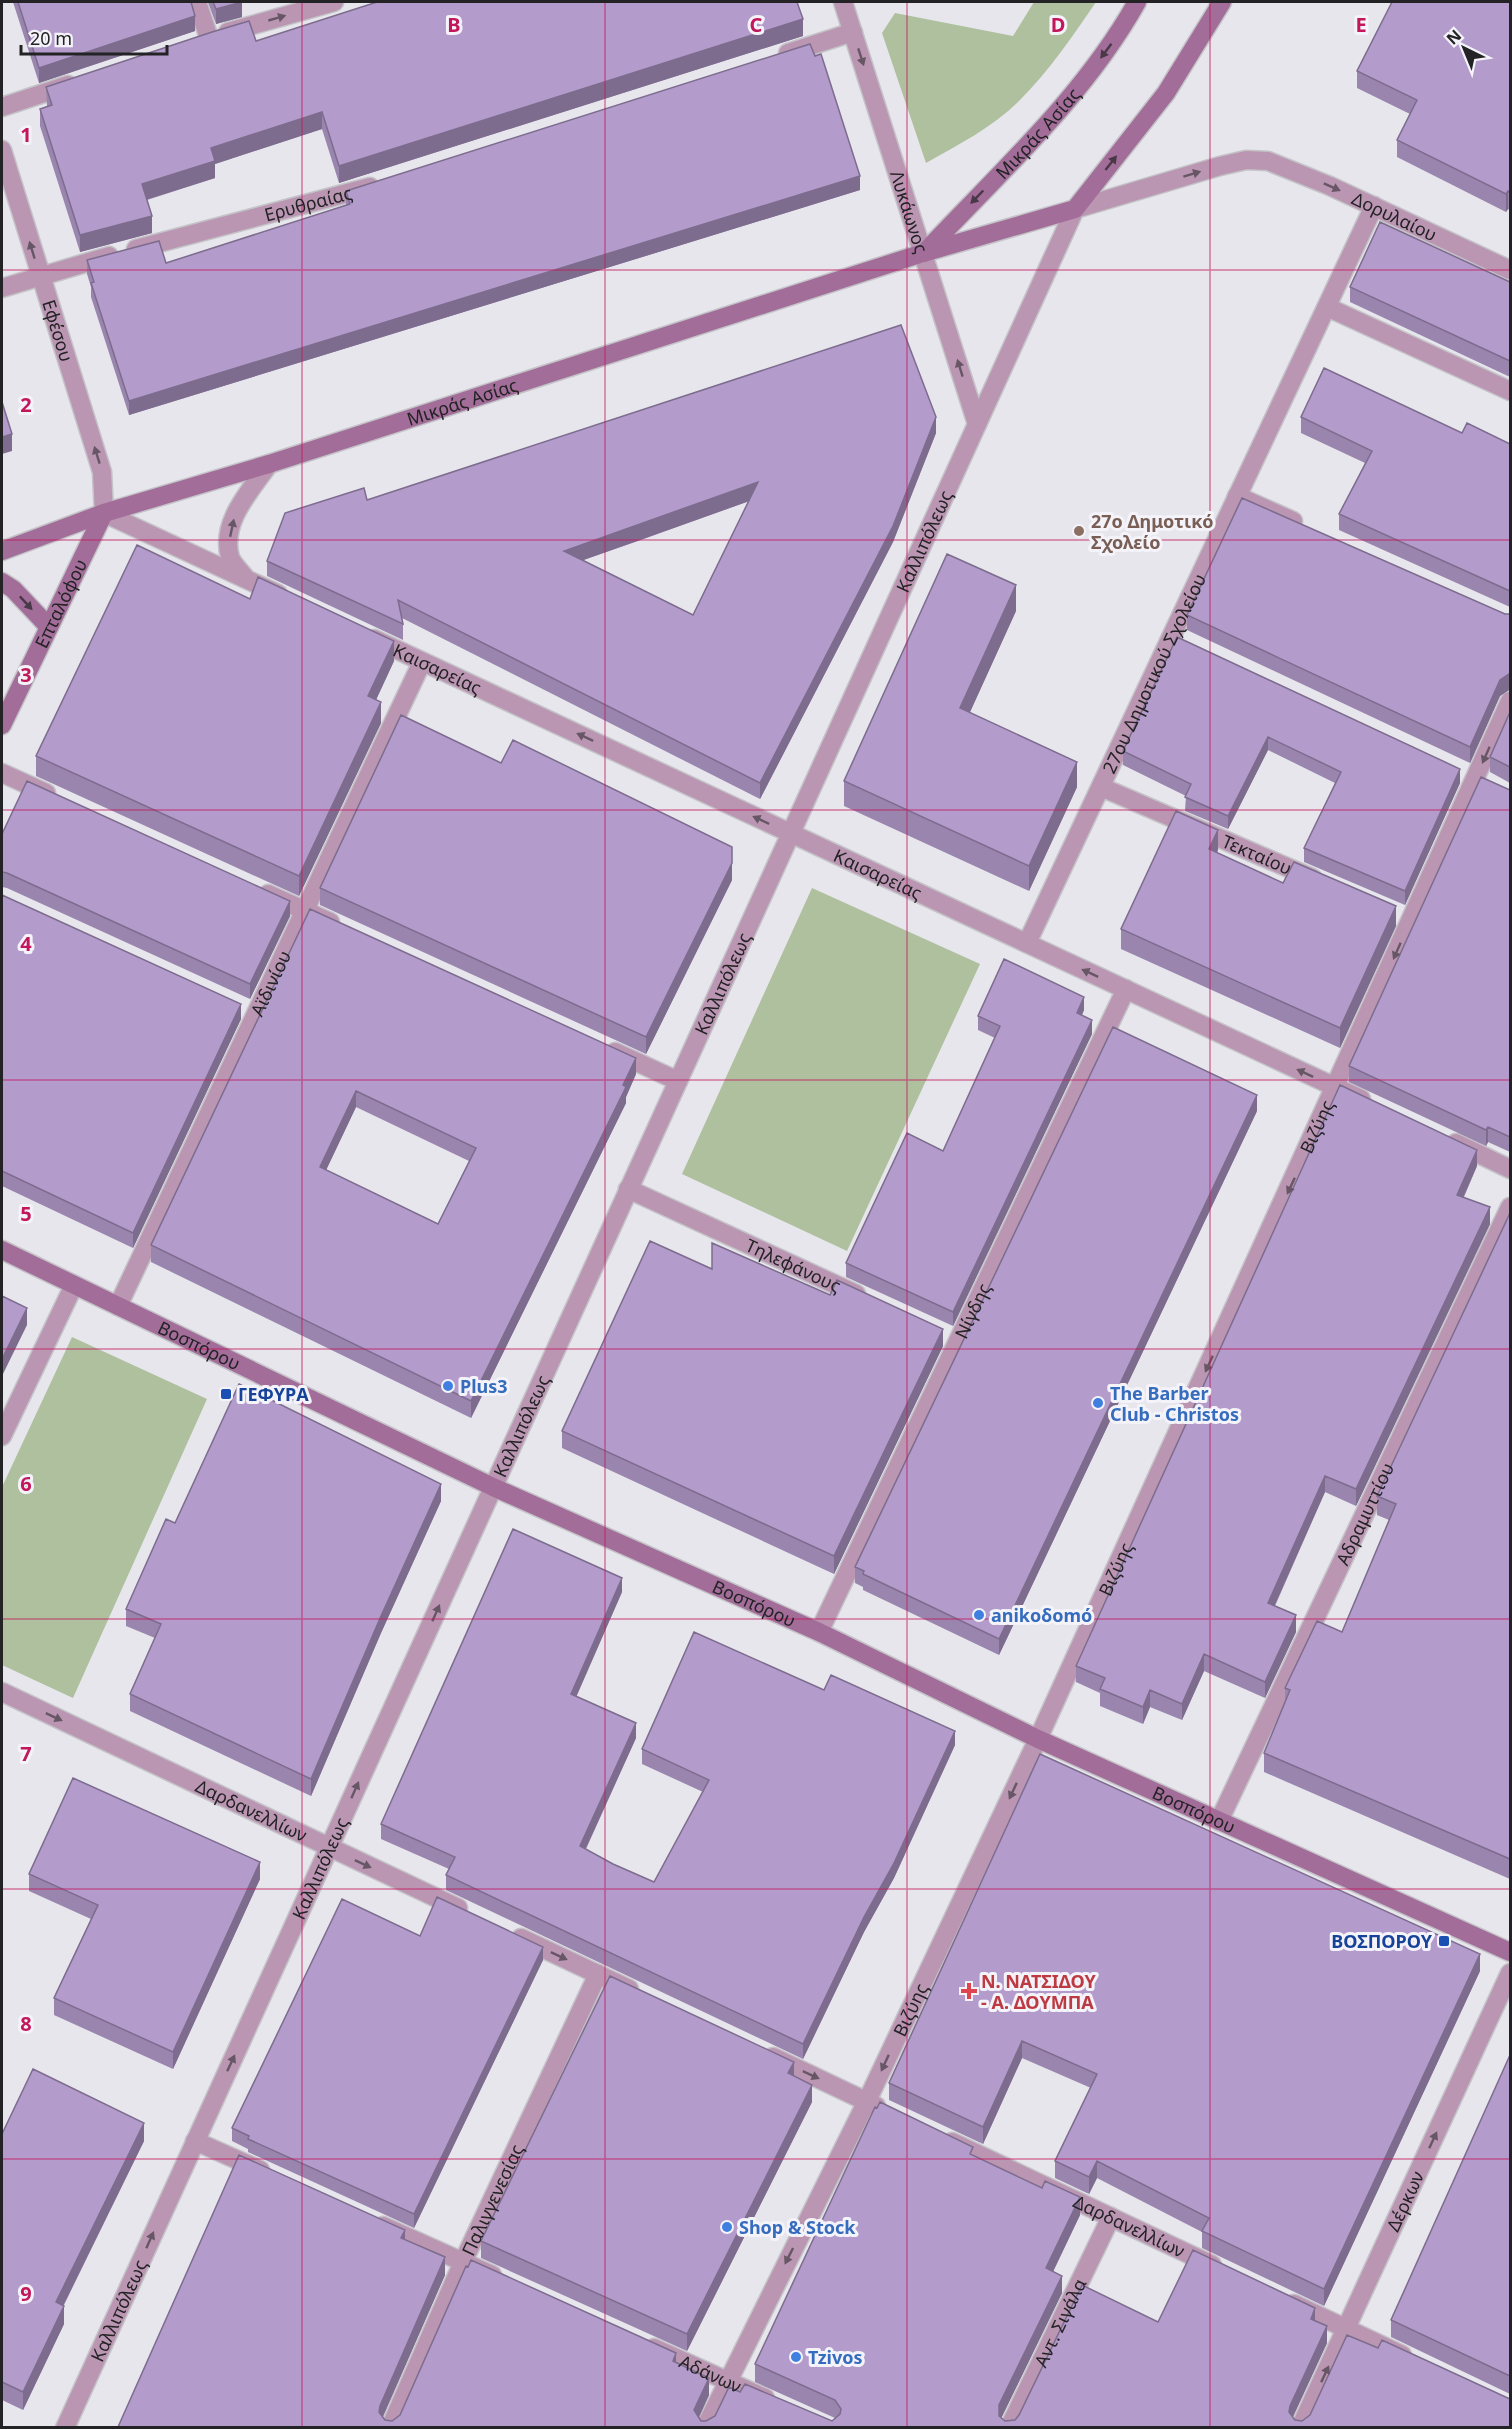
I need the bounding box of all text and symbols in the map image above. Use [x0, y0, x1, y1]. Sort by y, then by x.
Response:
text: B [447, 11, 461, 38]
text: C [750, 11, 763, 38]
text: D [1051, 11, 1065, 38]
text: E [1355, 11, 1367, 38]
one-way arrow [268, 13, 286, 22]
scale bar [21, 18, 166, 56]
north arrow [1434, 18, 1494, 78]
text: N [1442, 25, 1466, 50]
text: 20 m [30, 26, 72, 50]
one-way arrow [1100, 43, 1113, 59]
one-way arrow [857, 48, 866, 66]
street label: Μικράς Ασίας [990, 82, 1085, 184]
text: 1 [20, 121, 32, 148]
one-way arrow [1105, 155, 1118, 171]
street label: Λυκάωνος [885, 167, 934, 256]
one-way arrow [1183, 169, 1201, 178]
street label: Ερυθραίας [262, 180, 355, 227]
one-way arrow [1324, 182, 1342, 192]
street label: Δορυλαίου [1348, 186, 1441, 246]
one-way arrow [970, 189, 984, 204]
one-way arrow [26, 240, 36, 258]
street label: Εφέσου [37, 297, 79, 364]
one-way arrow [955, 359, 964, 377]
street label: Μικράς Ασίας [404, 372, 521, 431]
text: 2 [20, 391, 32, 418]
one-way arrow [92, 446, 101, 464]
street label: Καλλιπόλεως [890, 486, 957, 596]
place label: 27ο Δημοτικό Σχολείο [1091, 509, 1214, 554]
one-way arrow [228, 519, 238, 537]
marker: 27ο Δημοτικό Σχολείο [1072, 524, 1086, 538]
street label: Επταλόφου [29, 555, 92, 652]
street label: 27ου Δημοτικού Σχολείου [1097, 570, 1211, 777]
one-way arrow [19, 596, 33, 610]
street label: Καισαρείας [389, 638, 486, 700]
text: 3 [20, 661, 32, 688]
one-way arrow [576, 733, 593, 742]
one-way arrow [1482, 746, 1491, 763]
one-way arrow [753, 815, 770, 824]
street label: Τεκταίου [1218, 829, 1296, 880]
street label: Καισαρείας [830, 843, 926, 905]
street label: Καλλιπόλεως [689, 929, 756, 1038]
text: 4 [20, 930, 32, 957]
one-way arrow [1393, 943, 1402, 960]
street label: Αϊδινίου [245, 946, 296, 1020]
one-way arrow [1082, 968, 1099, 977]
one-way arrow [1296, 1068, 1314, 1078]
street label: Βιζύης [1294, 1096, 1339, 1157]
one-way arrow [1286, 1178, 1295, 1195]
text: 5 [20, 1200, 32, 1227]
street label: Τηλεφάνους [742, 1233, 845, 1298]
street label: Νίγδης [949, 1279, 996, 1342]
street label: Βοσπόρου [154, 1315, 244, 1375]
one-way arrow [1205, 1355, 1214, 1372]
street label: Καλλιπόλεως [487, 1371, 555, 1481]
place label: Plus3 [460, 1374, 508, 1398]
marker: Plus3 [441, 1379, 455, 1393]
place label: The Barber Club - Christos [1110, 1381, 1239, 1426]
place label: ΓΕΦΥΡΑ [238, 1382, 309, 1406]
marker: ΓΕΦΥΡΑ [219, 1387, 233, 1401]
marker: The Barber Club - Christos [1091, 1396, 1105, 1410]
street label: Αδραμυττίου [1330, 1459, 1399, 1569]
text: 6 [20, 1470, 32, 1497]
street label: Βιζύης [1093, 1538, 1138, 1600]
street label: Βοσπόρου [709, 1574, 799, 1632]
one-way arrow [431, 1603, 441, 1621]
place label: anikoδomό [991, 1603, 1092, 1627]
marker: anikoδomό [972, 1608, 986, 1622]
one-way arrow [46, 1713, 63, 1722]
text: 7 [20, 1740, 32, 1767]
street label: Δαρδανελλίων [192, 1773, 311, 1847]
street label: Βοσπόρου [1149, 1780, 1239, 1839]
one-way arrow [351, 1781, 361, 1799]
one-way arrow [1009, 1783, 1018, 1800]
street label: Καλλιπόλεως [286, 1813, 353, 1923]
one-way arrow [355, 1859, 372, 1868]
place label: ΒΟΣΠΟΡΟΥ [1331, 1929, 1433, 1953]
marker: ΒΟΣΠΟΡΟΥ [1437, 1934, 1451, 1948]
one-way arrow [550, 1951, 567, 1960]
place label: Ν. ΝΑΤΣΙΔΟΥ - Α. ΔΟΥΜΠΑ [981, 1969, 1096, 2014]
street label: Βιζύης [887, 1979, 933, 2040]
marker: Ν. ΝΑΤΣΙΔΟΥ - Α. ΔΟΥΜΠΑ [962, 1984, 976, 1998]
text: 8 [20, 2010, 32, 2037]
one-way arrow [226, 2054, 236, 2072]
one-way arrow [880, 2054, 889, 2071]
one-way arrow [803, 2070, 820, 2079]
one-way arrow [1429, 2132, 1438, 2149]
street label: Παλιγγενεσίας [456, 2140, 529, 2259]
street label: Δέρκων [1381, 2167, 1429, 2235]
street label: Δαρδανελλίων [1070, 2189, 1189, 2262]
place label: Shop & Stock [739, 2215, 856, 2239]
marker: Shop & Stock [720, 2220, 734, 2234]
one-way arrow [145, 2231, 155, 2249]
one-way arrow [784, 2248, 794, 2265]
street label: Καλλιπόλεως [85, 2256, 152, 2365]
street label: Αντ. Σιγάλα [1028, 2274, 1091, 2371]
text: 9 [20, 2280, 32, 2307]
place label: Tzivos [808, 2345, 863, 2369]
street label: Αδάνων [676, 2349, 745, 2398]
marker: Tzivos [789, 2350, 803, 2364]
one-way arrow [1320, 2366, 1329, 2383]

